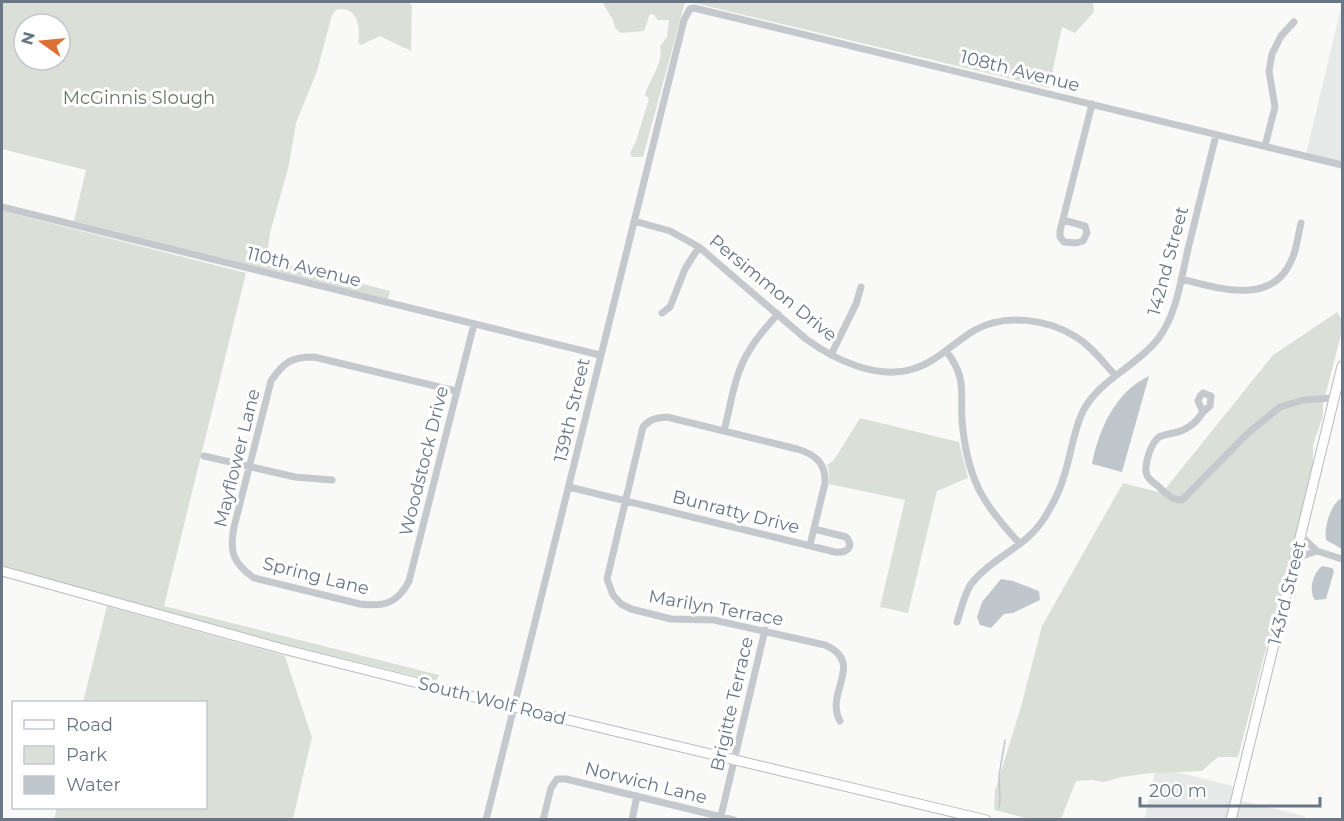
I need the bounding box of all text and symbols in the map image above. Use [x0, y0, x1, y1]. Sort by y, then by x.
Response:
north arrow [12, 12, 72, 72]
text: N [17, 30, 39, 47]
street label: 108th Avenue [958, 46, 1082, 96]
park label: McGinnis Slough [63, 87, 215, 109]
street label: 142nd Street [1143, 204, 1193, 318]
street label: Persimmon Drive [705, 230, 841, 346]
street label: 110th Avenue [244, 242, 364, 292]
street label: 139th Street [549, 356, 595, 464]
street label: Woodstock Drive [395, 384, 453, 538]
street label: Mayflower Lane [209, 386, 265, 530]
street label: Bunratty Drive [670, 486, 802, 538]
street label: 143rd Street [1263, 539, 1311, 647]
street label: Spring Lane [261, 552, 372, 600]
street label: Marilyn Terrace [647, 585, 785, 631]
street label: Brigitte Terrace [706, 634, 758, 773]
street label: South Wolf Road [416, 672, 568, 730]
legend [12, 701, 207, 809]
text: Road [66, 714, 113, 736]
text: Park [66, 744, 107, 766]
street label: Norwich Lane [583, 757, 710, 809]
scale bar [1140, 770, 1320, 808]
text: Water [66, 774, 121, 796]
text: 200 m [1149, 780, 1207, 802]

